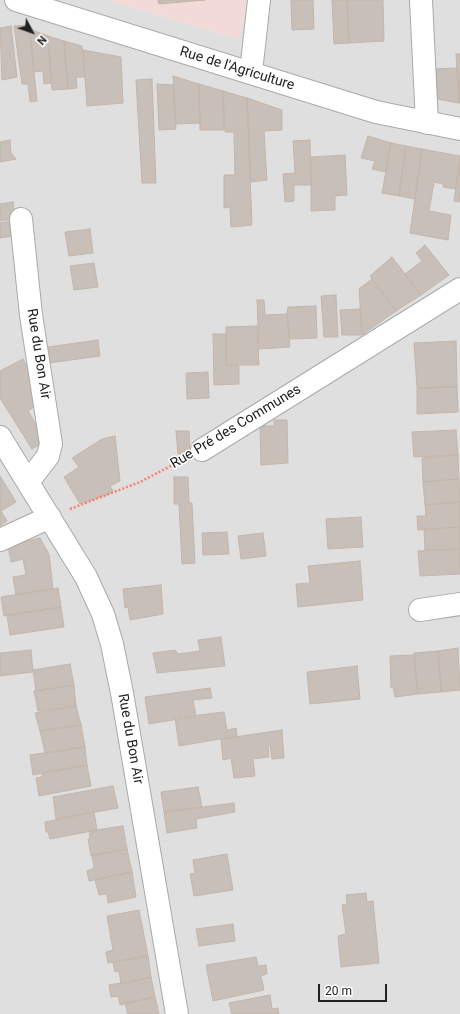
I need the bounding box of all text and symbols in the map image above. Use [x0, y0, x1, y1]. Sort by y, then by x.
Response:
north arrow [12, 12, 52, 52]
text: N [34, 33, 49, 47]
street label: Rue de l'Agriculture [178, 44, 296, 94]
street label: Rue du Bon Air [23, 307, 53, 401]
street label: Rue Pré des Communes [168, 381, 304, 473]
street label: Rue du Bon Air [114, 692, 146, 786]
scale bar [320, 976, 389, 1002]
text: 20 m [325, 984, 352, 998]

